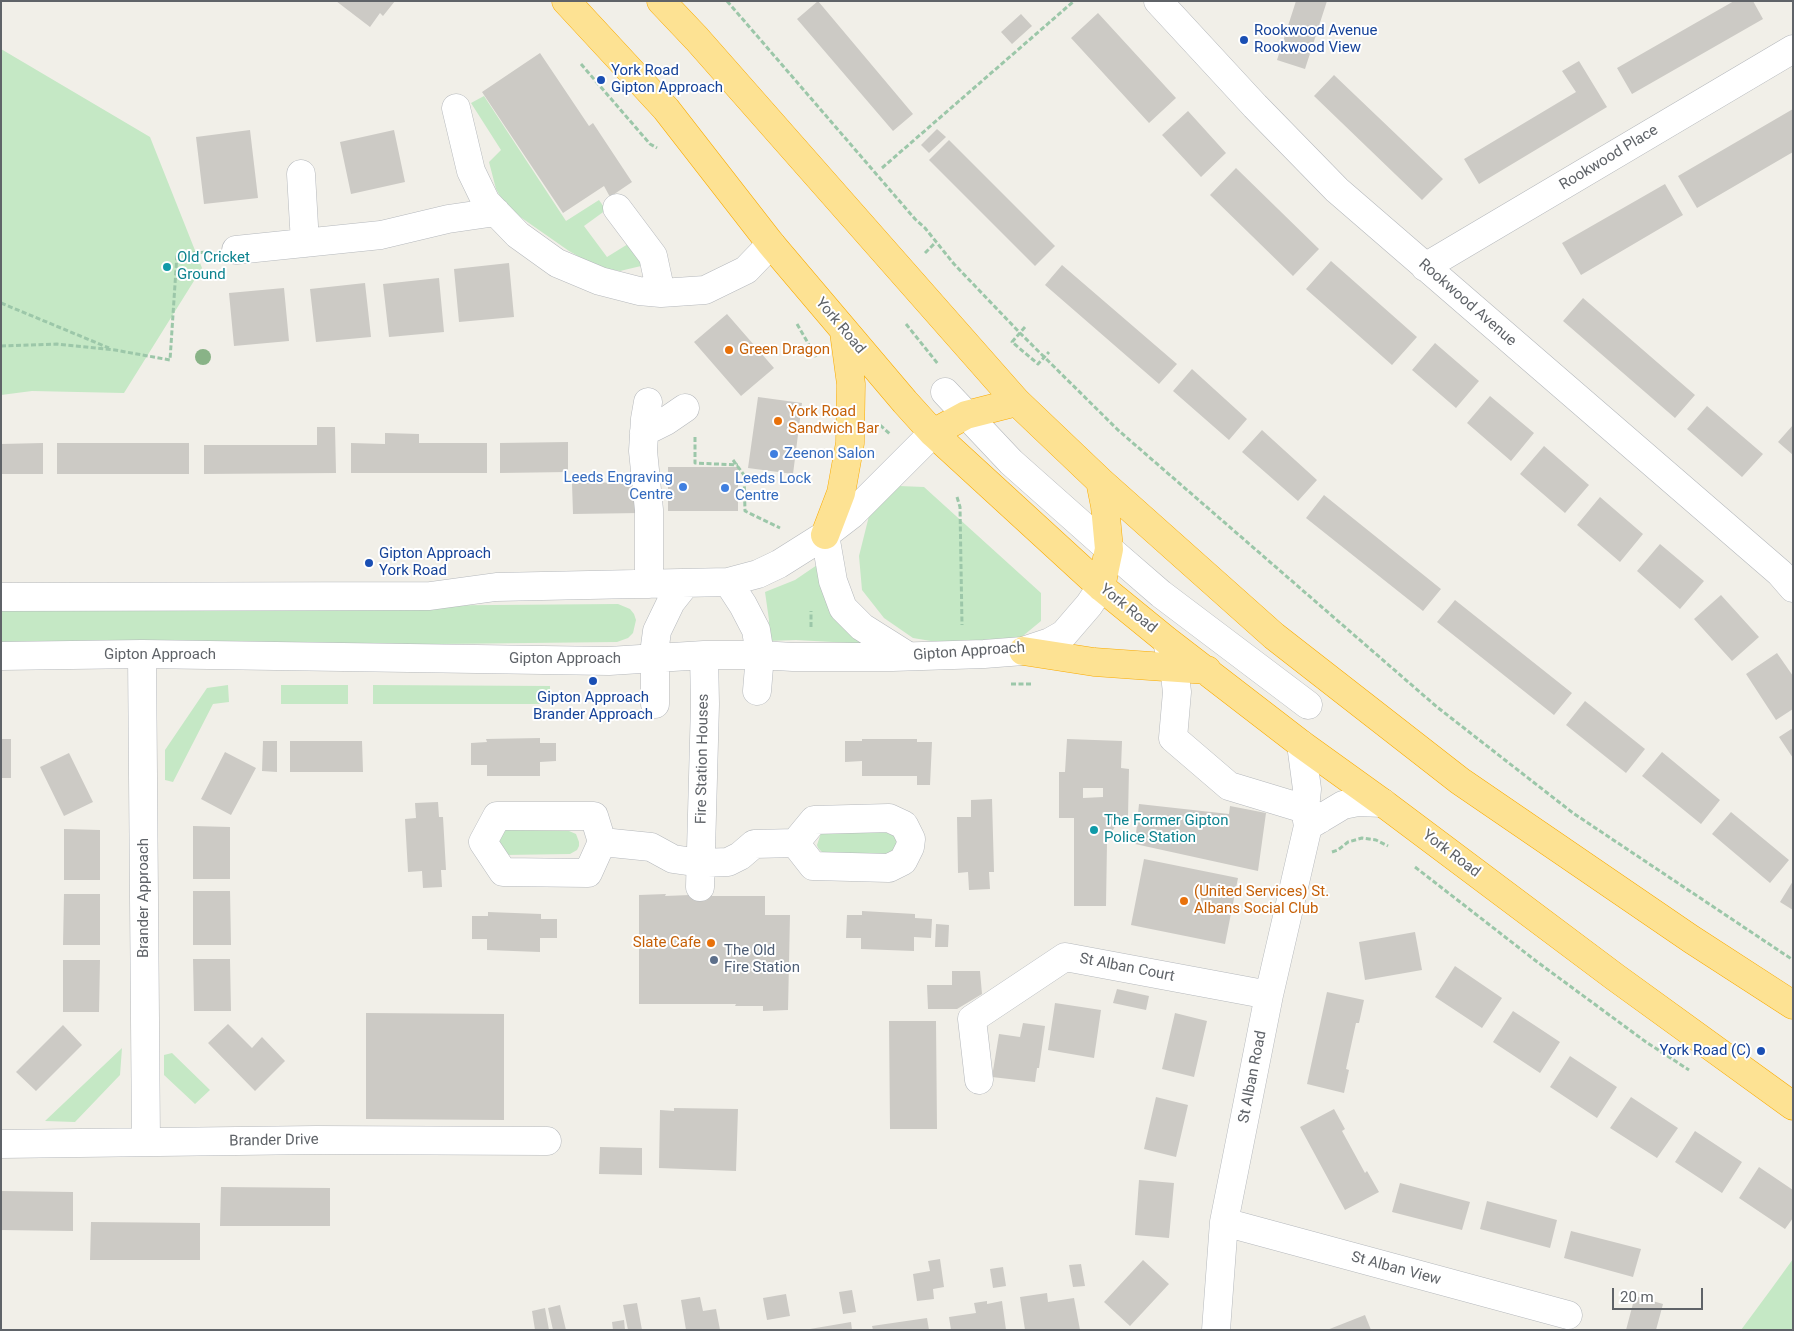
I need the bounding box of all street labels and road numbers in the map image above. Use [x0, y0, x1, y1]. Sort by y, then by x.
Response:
street label: Rookwood Place [1557, 122, 1661, 194]
street label: Rookwood Avenue [1414, 256, 1520, 350]
street label: York Road [811, 294, 869, 358]
street label: York Road [1096, 581, 1160, 637]
street label: Gipton Approach [913, 639, 1025, 665]
street label: Gipton Approach [104, 646, 216, 664]
street label: Gipton Approach [509, 650, 621, 668]
street label: Fire Station Houses [693, 694, 713, 824]
street label: York Road [1418, 826, 1484, 882]
street label: Brander Approach [135, 838, 153, 958]
street label: St Alban Court [1078, 950, 1176, 986]
street label: St Alban Road [1235, 1029, 1271, 1125]
street label: Brander Drive [229, 1131, 319, 1151]
street label: St Alban View [1349, 1248, 1443, 1290]

